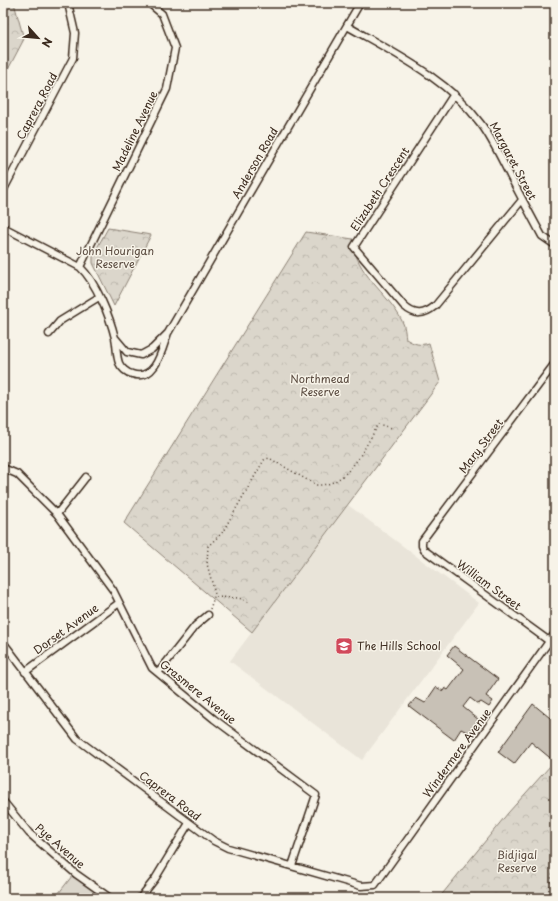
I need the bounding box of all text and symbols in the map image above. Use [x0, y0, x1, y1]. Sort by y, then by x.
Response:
north arrow [18, 18, 58, 58]
text: N [38, 35, 57, 51]
street label: Caprera Road [12, 69, 61, 142]
street label: Madeline Avenue [108, 88, 161, 174]
street label: Margaret Street [486, 119, 541, 203]
street label: Anderson Road [227, 124, 282, 201]
street label: Elizabeth Crescent [346, 143, 413, 234]
park label: John Hourigan Reserve [76, 242, 154, 272]
park label: Northmead Reserve [290, 370, 350, 400]
street label: Mary Street [454, 415, 507, 477]
street label: William Street [453, 555, 526, 614]
street label: Dorset Avenue [30, 599, 102, 658]
school or university icon: The Hills School [334, 636, 354, 656]
place label: The Hills School [357, 637, 441, 654]
street label: Grasmere Avenue [157, 656, 240, 728]
street label: Windermere Avenue [418, 705, 495, 801]
street label: Caprera Road [136, 767, 205, 825]
street label: Pye Avenue [32, 819, 89, 872]
park label: Bidjigal Reserve [497, 846, 537, 876]

